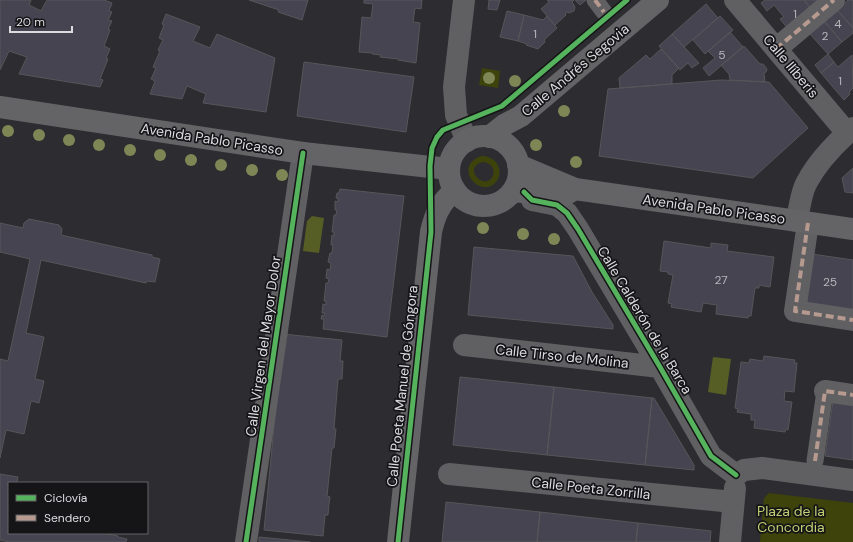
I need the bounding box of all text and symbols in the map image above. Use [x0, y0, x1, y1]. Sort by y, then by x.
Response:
house number: 1 [793, 6, 797, 22]
scale bar [10, 8, 72, 34]
text: 20 m [16, 14, 45, 30]
house number: 4 [834, 16, 842, 32]
street label: Calle Andrés Segovia [517, 20, 633, 120]
house number: 1 [533, 26, 537, 42]
house number: 2 [822, 28, 829, 44]
street label: Calle Ilíberis [759, 31, 823, 101]
house number: 5 [718, 47, 726, 63]
house number: 1 [838, 73, 842, 89]
street label: Avenida Pablo Picasso [140, 119, 284, 159]
street label: Avenida Pablo Picasso [642, 190, 786, 228]
street label: Calle Calderón de la Barca [594, 243, 696, 397]
street label: Calle Virgen del Mayor Dolor [241, 255, 285, 437]
house number: 27 [714, 272, 728, 288]
house number: 25 [823, 274, 837, 290]
street label: Calle Poeta Manuel de Góngora [382, 284, 422, 488]
street label: Calle Tirso de Molina [495, 340, 629, 372]
street label: Calle Poeta Zorrilla [531, 473, 651, 503]
legend [8, 482, 148, 534]
text: Ciclovía [44, 490, 87, 506]
park label: Plaza de la Concordia [757, 502, 825, 536]
text: Sendero [44, 510, 90, 526]

